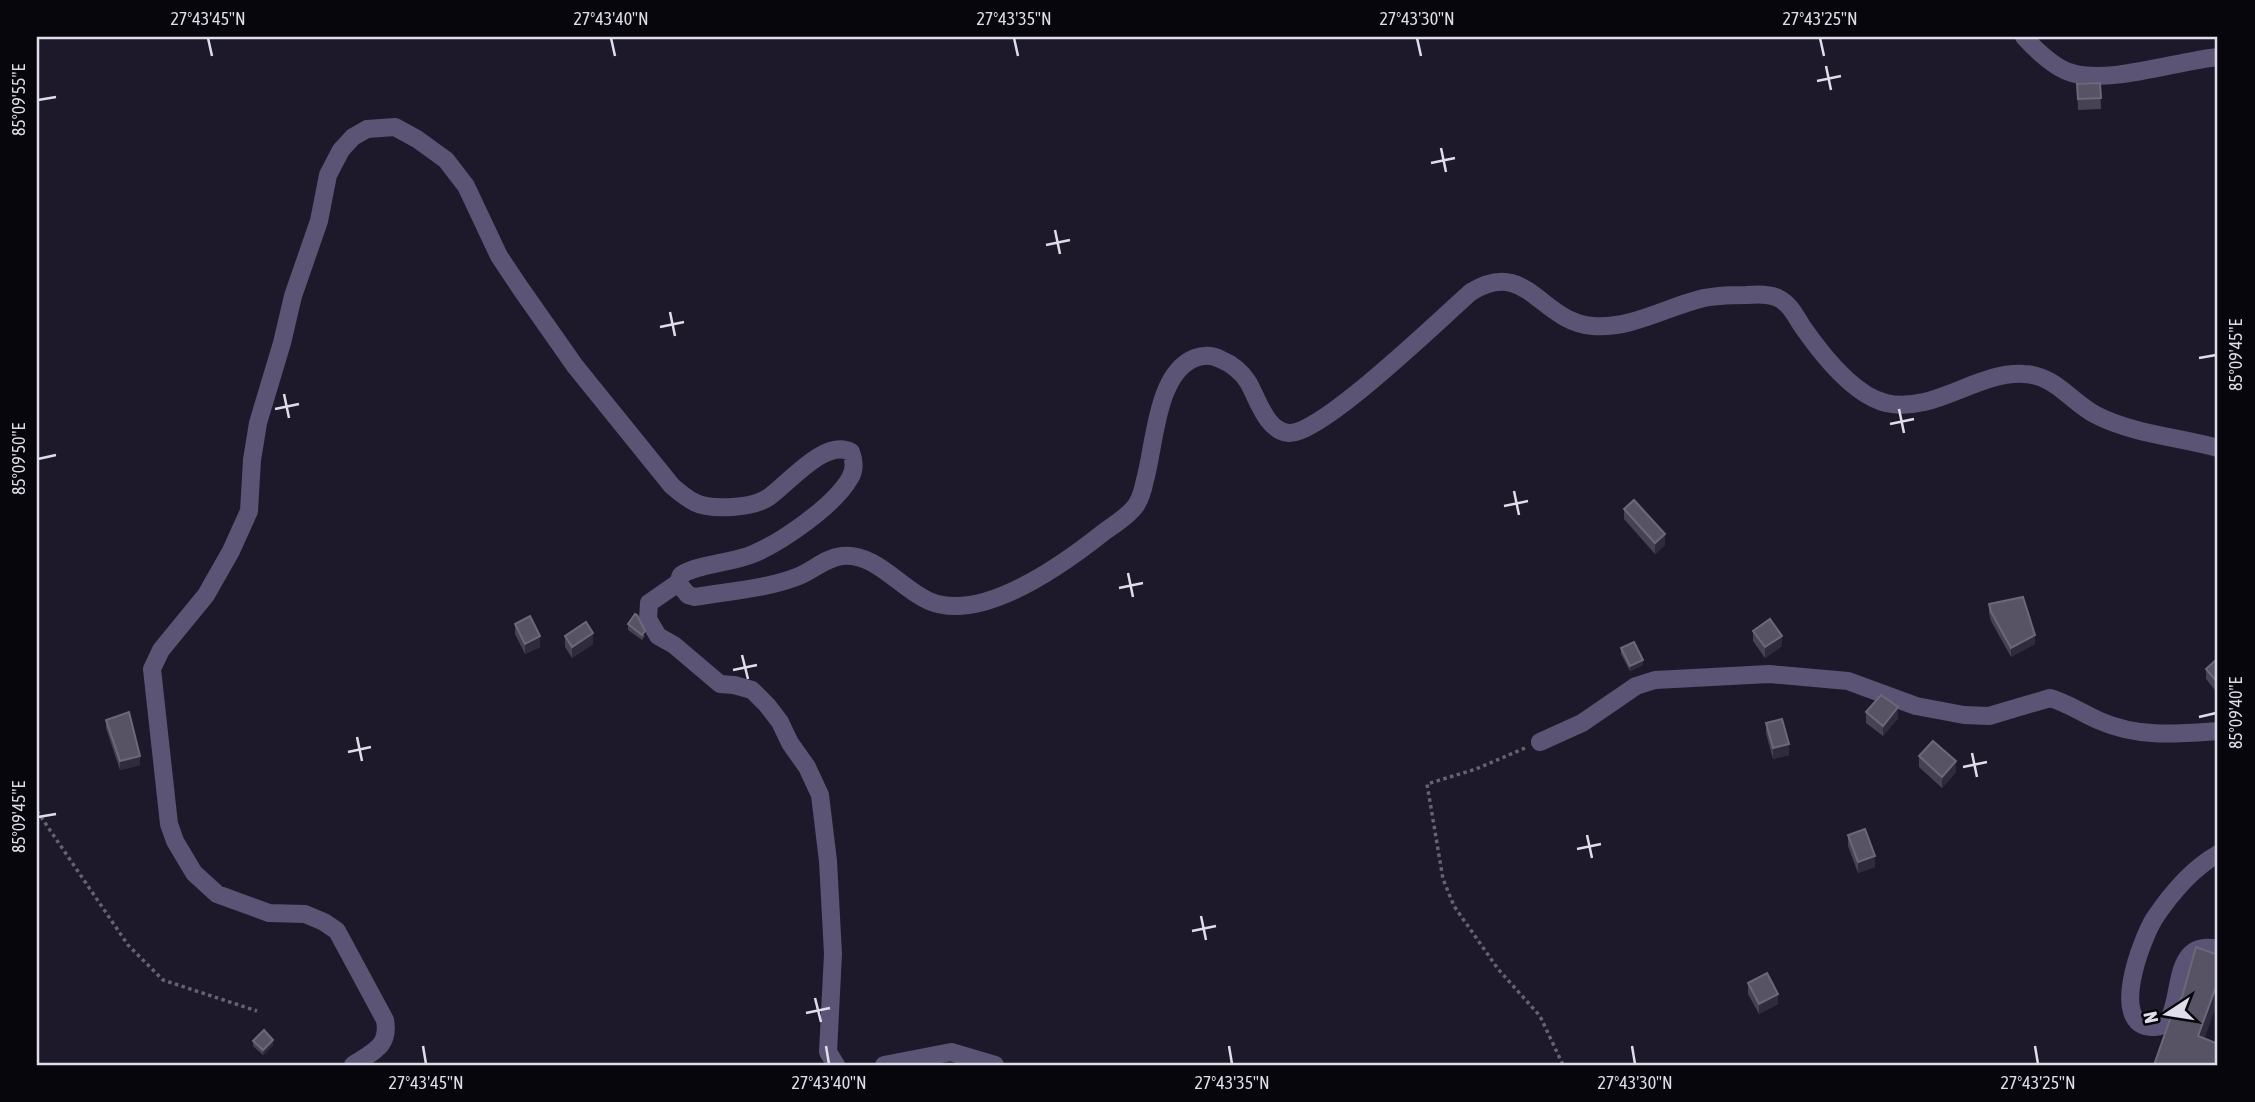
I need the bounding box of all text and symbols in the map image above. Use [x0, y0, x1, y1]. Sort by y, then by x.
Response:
text: 27°43'45"N [170, 8, 246, 29]
text: 27°43'40"N [573, 8, 649, 29]
text: 27°43'35"N [976, 8, 1052, 29]
text: 27°43'30"N [1379, 8, 1455, 29]
text: 27°43'25"N [1782, 8, 1858, 29]
text: 85°09'55"E [8, 64, 29, 136]
text: 85°09'45"E [2225, 319, 2246, 391]
text: 85°09'50"E [8, 423, 29, 495]
text: 85°09'40"E [2225, 677, 2246, 749]
text: 85°09'45"E [8, 781, 29, 853]
north arrow [2132, 979, 2202, 1050]
text: N [2138, 1010, 2162, 1025]
text: 27°43'45"N [388, 1072, 464, 1093]
text: 27°43'40"N [791, 1072, 867, 1093]
text: 27°43'35"N [1194, 1072, 1270, 1093]
text: 27°43'30"N [1597, 1072, 1673, 1093]
text: 27°43'25"N [2000, 1072, 2076, 1093]

